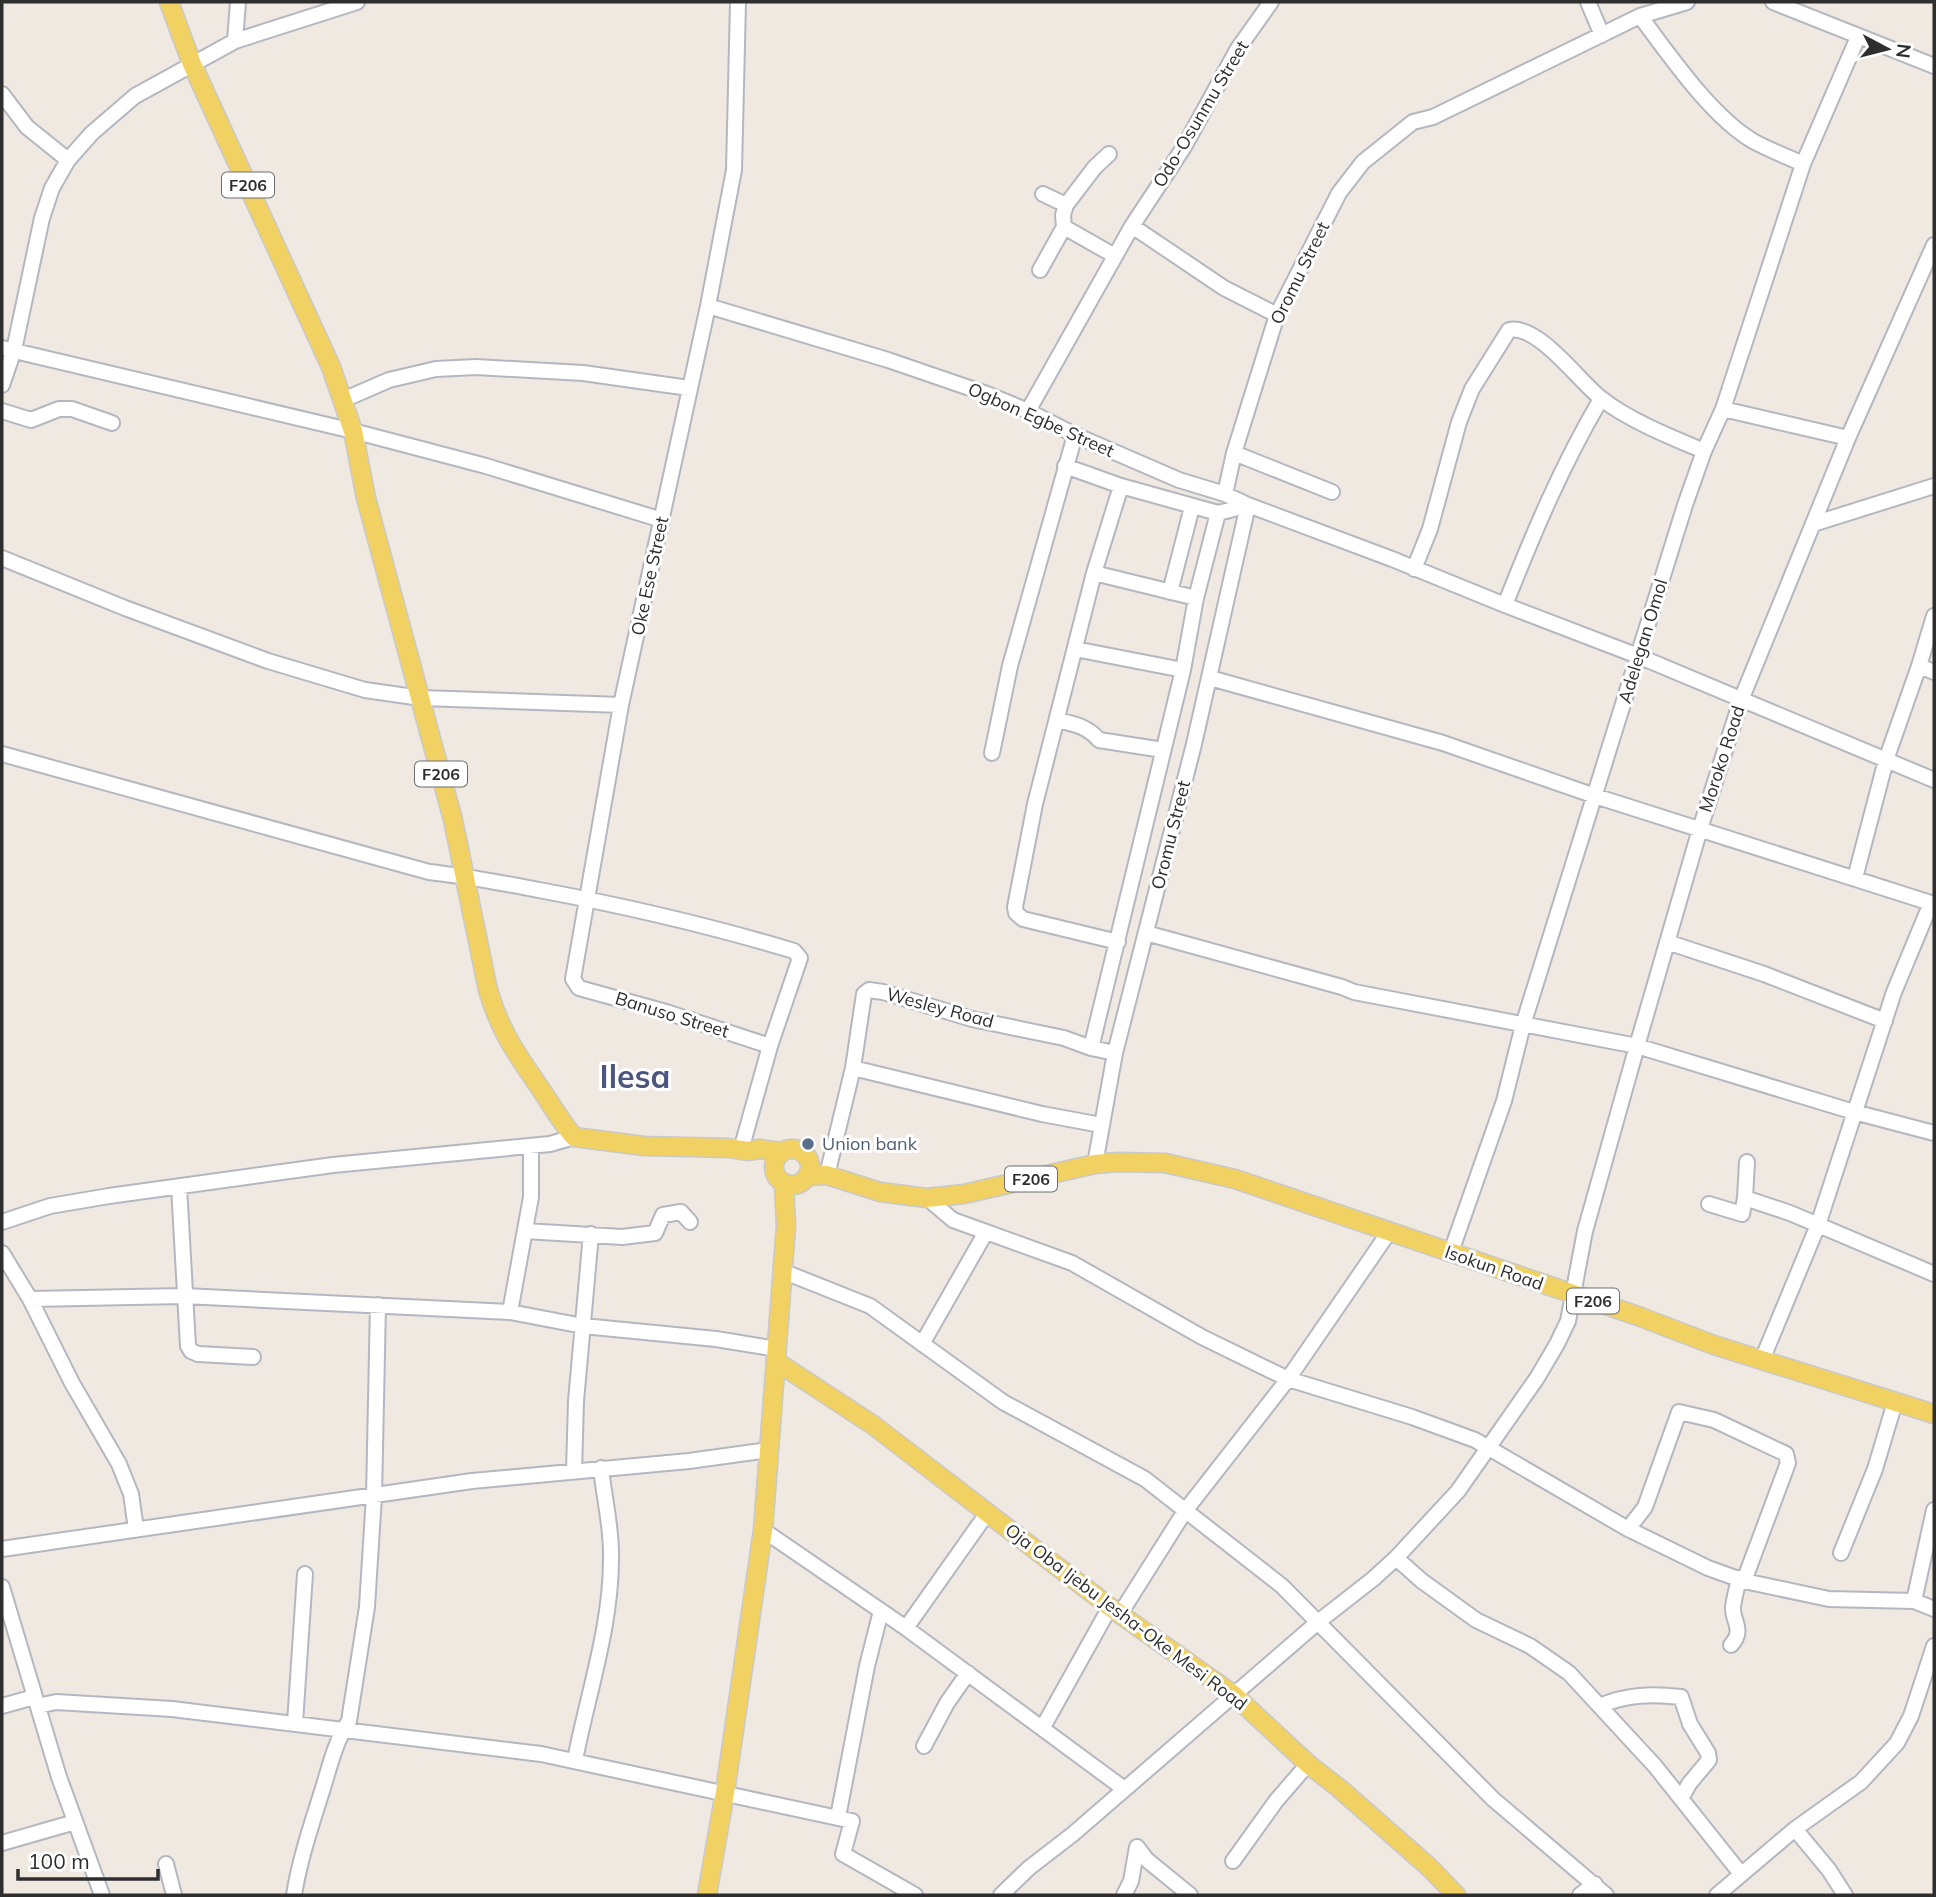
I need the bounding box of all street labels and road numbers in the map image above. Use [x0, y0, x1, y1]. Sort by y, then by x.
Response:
street label: Odo-Osunmu Street [1148, 36, 1254, 191]
road number: F206 [222, 172, 274, 197]
street label: Oromu Street [1265, 218, 1334, 328]
street label: Ogbon Egbe Street [965, 377, 1118, 462]
street label: Oke Ese Street [626, 514, 673, 638]
street label: Adelegan Omol [1613, 576, 1672, 706]
street label: Moroko Road [1694, 703, 1750, 815]
road number: F206 [415, 762, 467, 786]
street label: Oromu Street [1146, 778, 1195, 892]
street label: Wesley Road [884, 982, 996, 1033]
street label: Banuso Street [613, 986, 732, 1043]
road number: F206 [1005, 1166, 1057, 1191]
street label: Isokun Road [1442, 1240, 1547, 1295]
road number: F206 [1567, 1288, 1619, 1314]
street label: Oja Oba Ijebu Jesha-Oke Mesi Road [1001, 1518, 1252, 1715]

